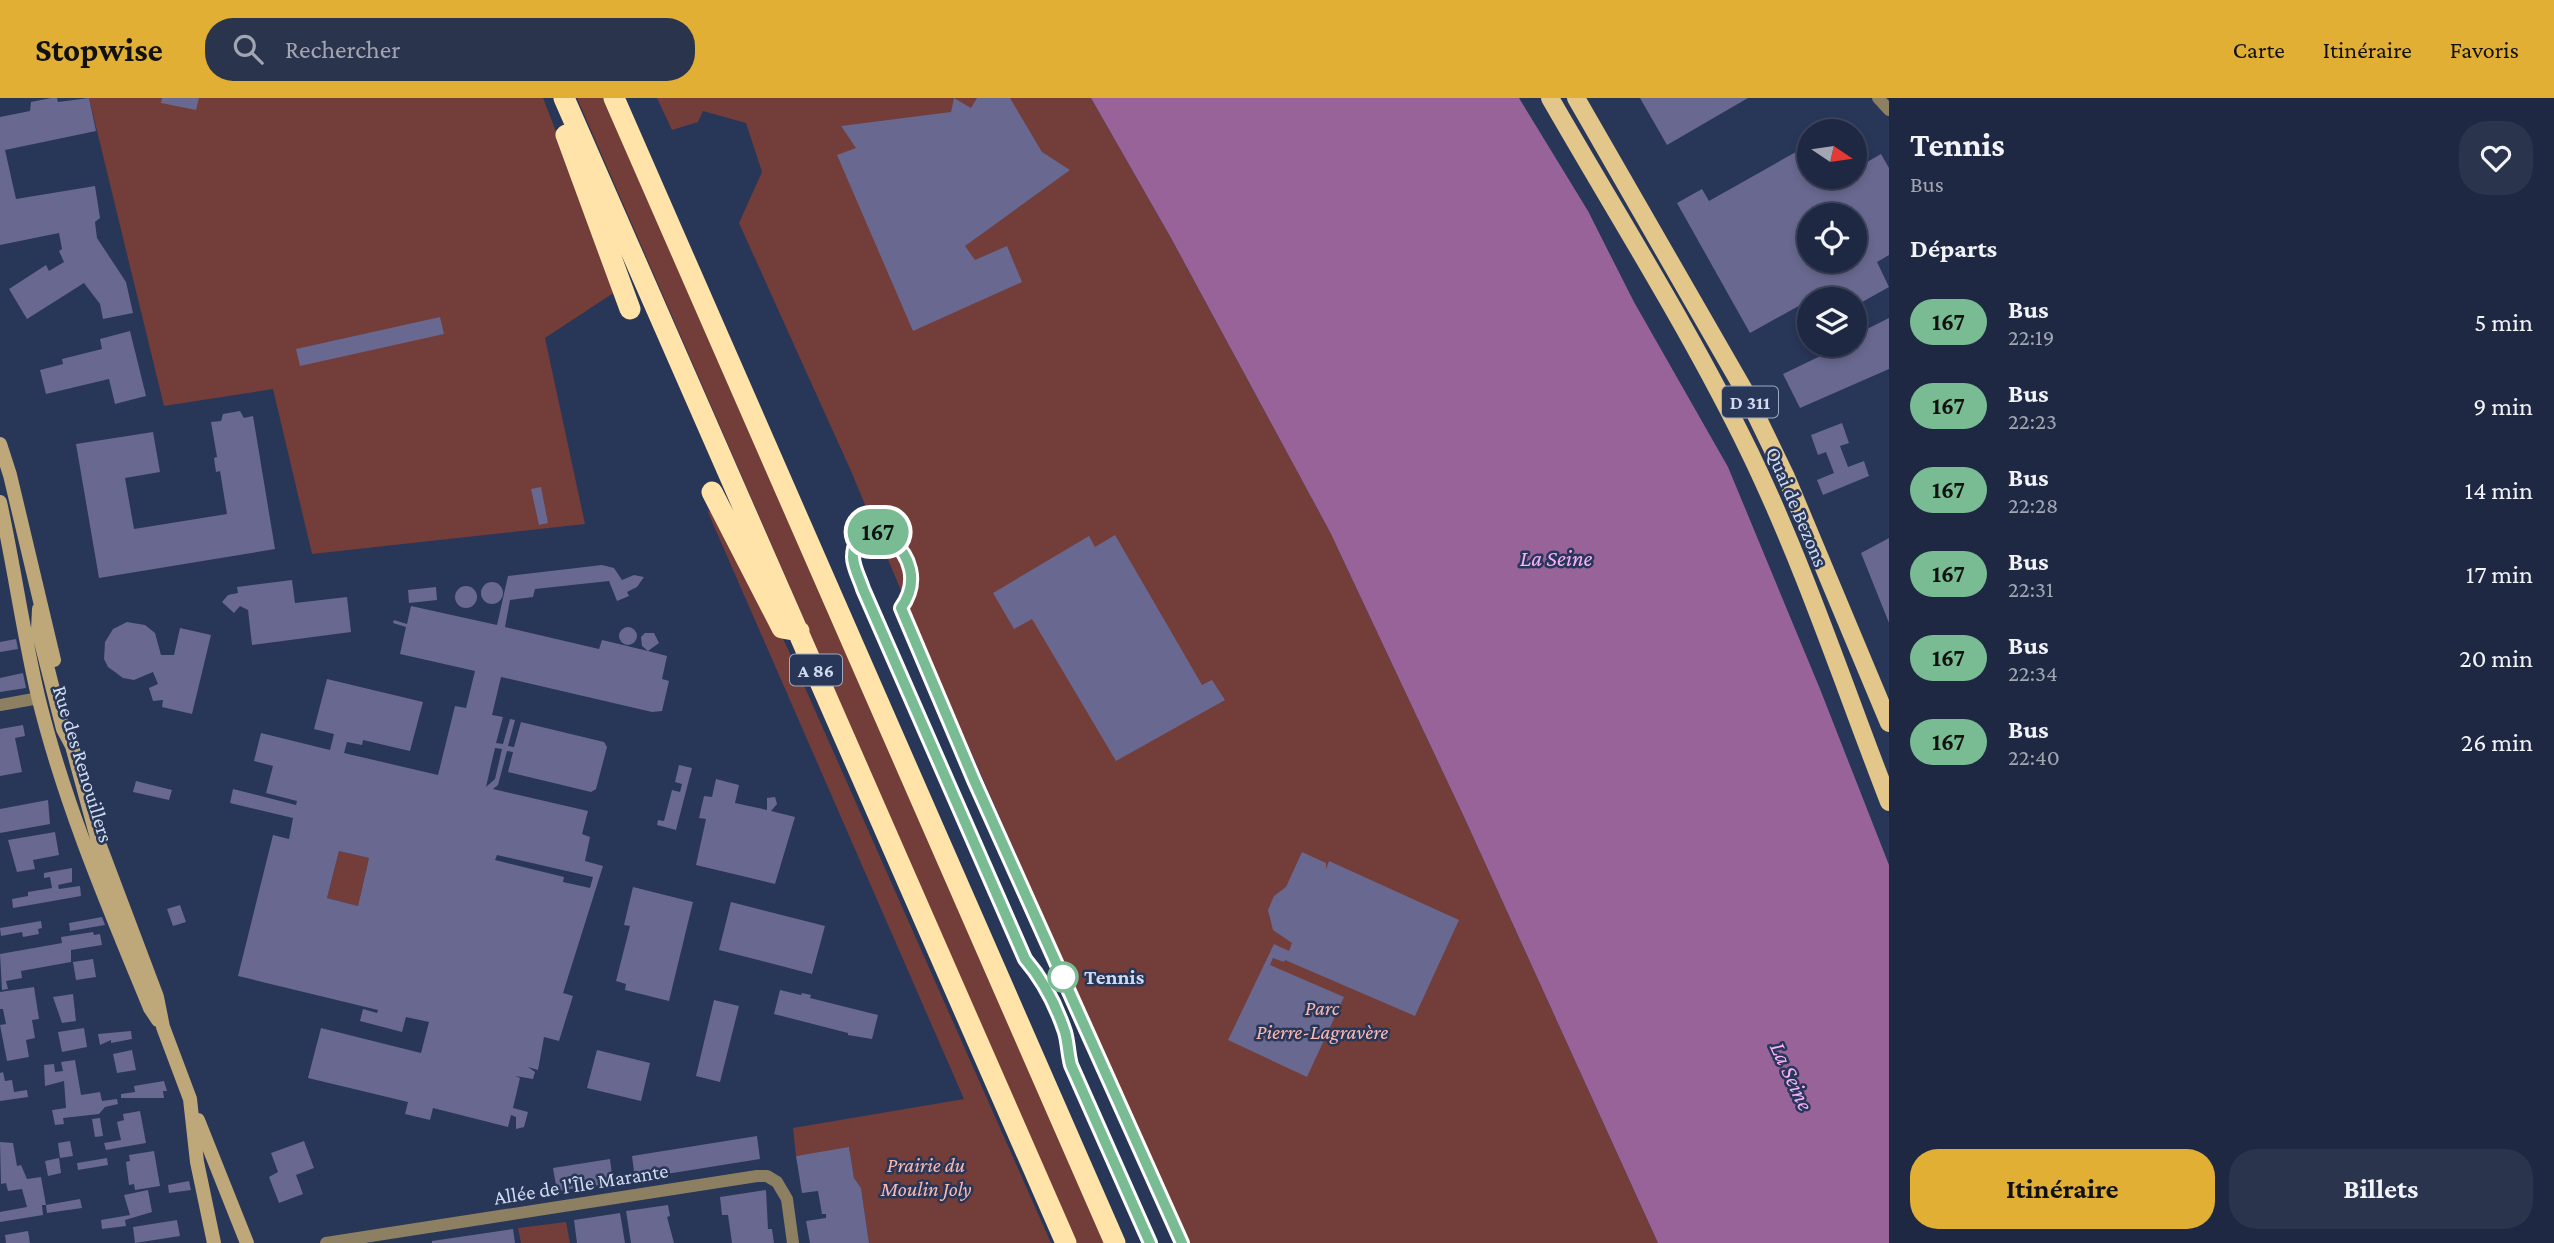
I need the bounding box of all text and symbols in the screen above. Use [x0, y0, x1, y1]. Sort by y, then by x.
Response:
search box [205, 18, 695, 81]
icon: search [229, 30, 267, 68]
text: Stopwise [35, 31, 163, 68]
text: Rechercher [285, 35, 401, 64]
text: Carte [2233, 36, 2285, 63]
text: Itinéraire [2323, 36, 2412, 63]
text: Favoris [2450, 36, 2519, 63]
north arrow [1797, 119, 1867, 189]
map controls [1797, 119, 1867, 357]
button: heart [2459, 121, 2533, 195]
text: Tennis [1910, 126, 2005, 163]
text: Bus [1910, 171, 1944, 197]
button: locate [1797, 203, 1867, 273]
text: Départs [1910, 234, 1997, 263]
button: layers [1797, 287, 1867, 357]
text: Bus [2008, 295, 2049, 324]
text: 167 [1932, 308, 1965, 335]
text: 5 min [2474, 308, 2533, 337]
text: 22:19 [2008, 324, 2054, 350]
text: Bus [2008, 379, 2049, 408]
road number: D 311 [1722, 386, 1778, 418]
text: 167 [1932, 392, 1965, 419]
text: 9 min [2473, 392, 2533, 421]
text: 22:23 [2008, 408, 2057, 434]
street label: Quai de Bezons [1761, 443, 1833, 571]
text: Bus [2008, 463, 2049, 492]
text: 167 [1932, 476, 1965, 503]
text: 14 min [2465, 476, 2533, 505]
text: 22:28 [2008, 492, 2058, 518]
line badge: 167 [838, 509, 918, 555]
text: 167 [862, 518, 894, 545]
water label: La Seine [1520, 545, 1593, 571]
text: Bus [2008, 547, 2049, 576]
text: 167 [1932, 560, 1965, 587]
text: 17 min [2466, 560, 2533, 589]
text: 22:31 [2008, 576, 2054, 602]
text: Bus [2008, 631, 2049, 660]
text: 167 [1932, 644, 1965, 671]
text: 20 min [2459, 644, 2533, 673]
road number: A 86 [790, 654, 842, 685]
text: 22:34 [2008, 660, 2058, 686]
street label: Rue des Renouillers [48, 683, 118, 845]
text: Bus [2008, 715, 2049, 744]
text: 167 [1932, 728, 1965, 755]
text: 26 min [2461, 728, 2533, 757]
text: 22:40 [2008, 744, 2060, 770]
marker: Tennis [1048, 962, 1078, 992]
place label: Tennis [1084, 965, 1145, 989]
park label: Parc Pierre-Lagravère [1256, 996, 1388, 1044]
water label: La Seine [1765, 1038, 1819, 1115]
button: Itinéraire [1910, 1149, 2215, 1229]
button: Billets [2229, 1149, 2533, 1229]
park label: Prairie du Moulin Joly [879, 1153, 972, 1201]
street label: Allée de l'Île Marante [492, 1158, 670, 1210]

